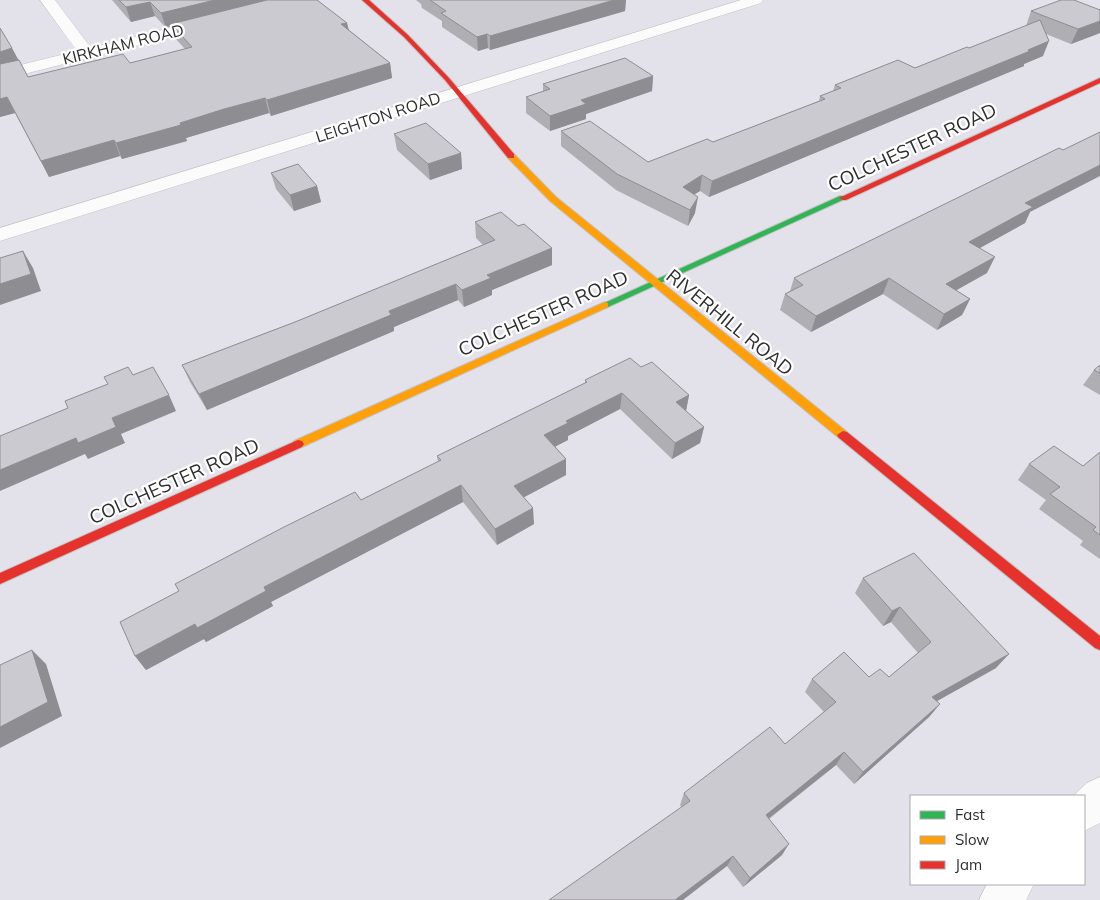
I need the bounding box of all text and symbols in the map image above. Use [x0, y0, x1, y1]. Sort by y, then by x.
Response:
street label: KIRKHAM ROAD [60, 19, 186, 69]
street label: LEIGHTON ROAD [313, 87, 443, 147]
street label: COLCHESTER ROAD [824, 97, 1000, 197]
street label: RIVERHILL ROAD [662, 263, 798, 381]
street label: COLCHESTER ROAD [454, 265, 632, 361]
street label: COLCHESTER ROAD [85, 433, 263, 529]
legend [910, 795, 1085, 885]
text: Fast [955, 805, 985, 824]
text: Slow [955, 830, 989, 849]
text: Jam [955, 855, 982, 874]

